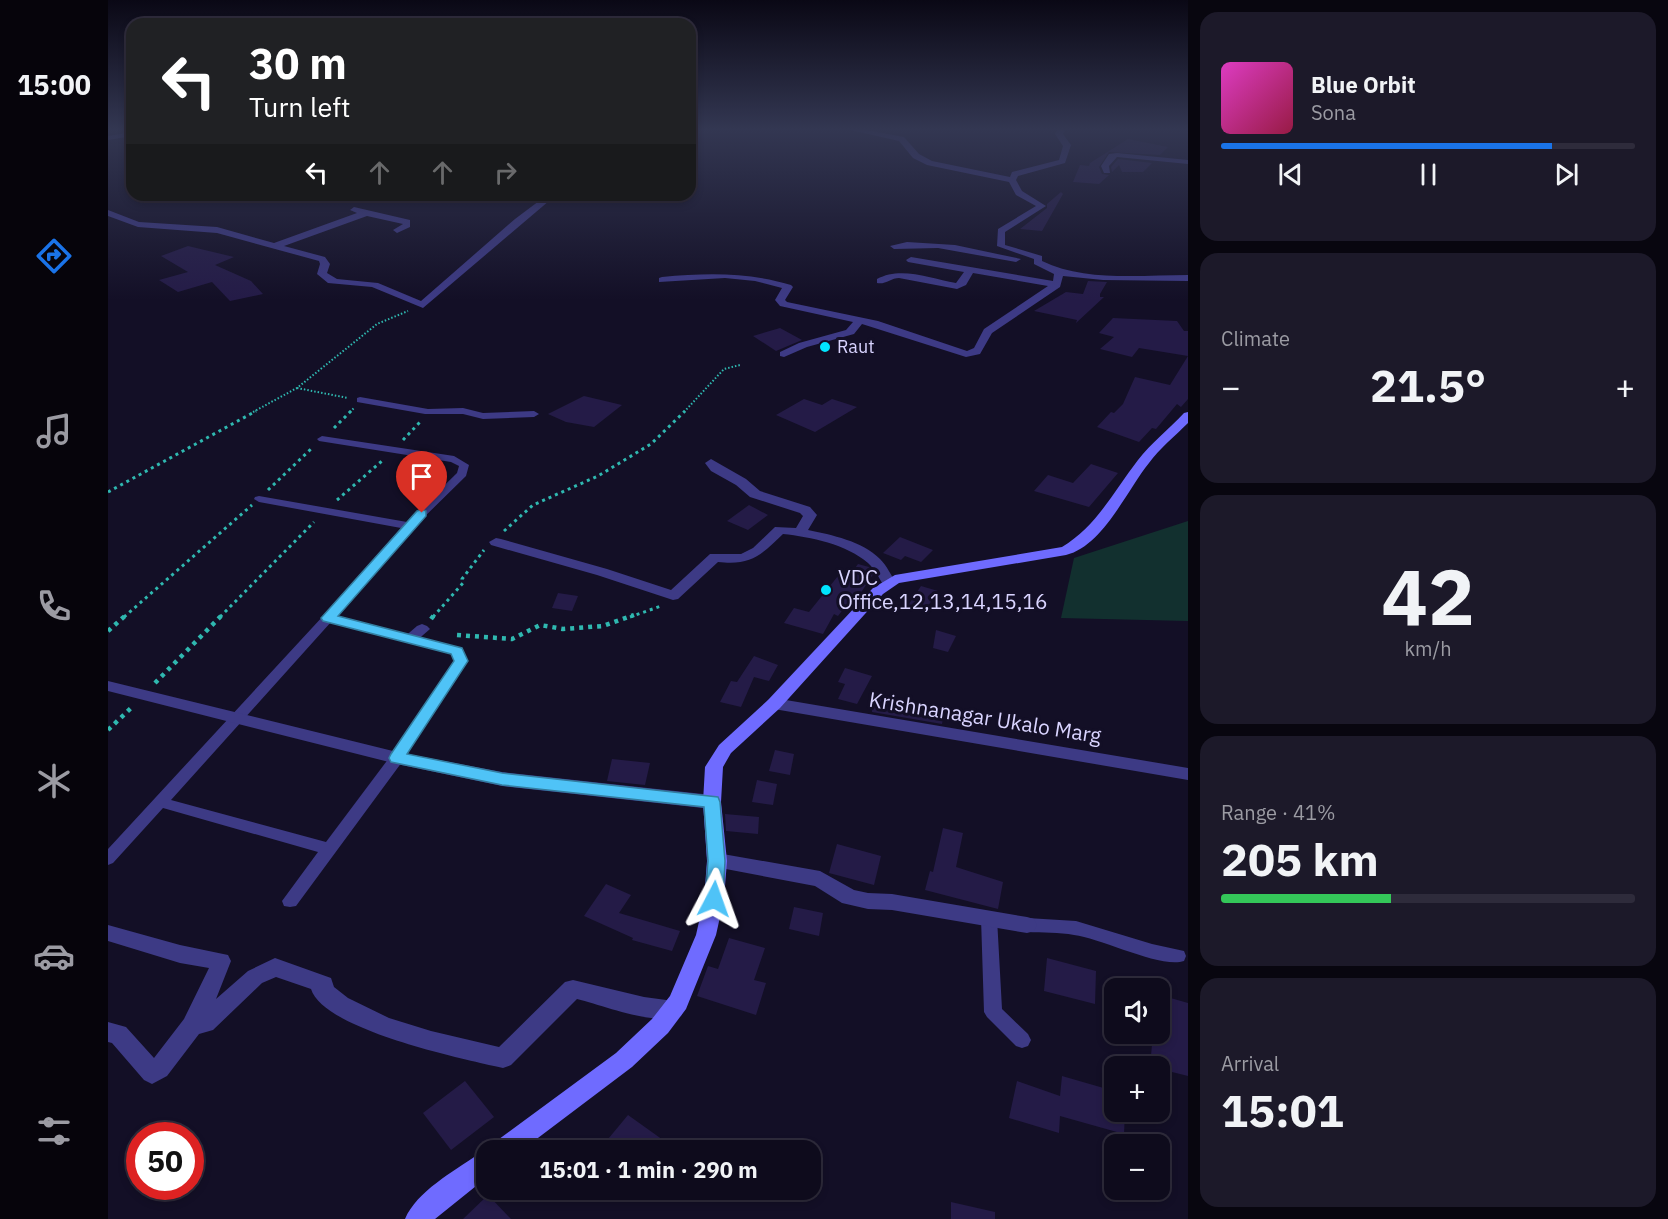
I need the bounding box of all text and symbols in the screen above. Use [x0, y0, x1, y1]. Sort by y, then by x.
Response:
text: 30 m [249, 36, 347, 91]
icon: left [150, 42, 228, 120]
text: 15:00 [17, 67, 91, 102]
text: Blue Orbit [1311, 70, 1416, 99]
text: Turn left [249, 89, 350, 124]
text: Sona [1311, 99, 1356, 126]
icon: left [300, 156, 333, 189]
icon: ahead [363, 156, 396, 189]
icon: ahead [426, 156, 459, 189]
icon: right [489, 156, 522, 189]
icon: previous [1274, 158, 1307, 191]
icon: pause [1412, 158, 1445, 191]
icon: next [1550, 158, 1583, 191]
icon: directions [33, 235, 75, 277]
text: Climate [1221, 325, 1290, 352]
place label: Raut [837, 335, 875, 358]
marker: Raut [818, 340, 832, 354]
text: 21.5° [1370, 356, 1486, 414]
text: − [1221, 365, 1241, 408]
text: + [1615, 365, 1635, 408]
icon: music [33, 410, 75, 452]
pin [396, 451, 447, 513]
icon: arrive [405, 460, 438, 493]
text: 42 [1381, 545, 1475, 646]
place label: VDC Office,12,13,14,15,16 [838, 563, 1048, 615]
marker: VDC Office,12,13,14,15,16 [819, 583, 833, 597]
icon: phone [33, 585, 75, 627]
text: km/h [1404, 635, 1452, 662]
street label: Krishnanagar Ukalo Marg [867, 685, 1103, 749]
icon: climate [33, 760, 75, 802]
text: Range · 41% [1221, 799, 1336, 826]
text: 205 km [1221, 830, 1379, 888]
position arrow [682, 867, 746, 931]
icon: car [33, 935, 75, 977]
map controls [1104, 978, 1170, 1200]
button: sound [1104, 978, 1170, 1044]
text: Arrival [1221, 1050, 1279, 1077]
button: + [1104, 1056, 1170, 1122]
text: 15:01 [1221, 1081, 1344, 1139]
icon: filters [33, 1110, 75, 1152]
speed limit sign: 50 [126, 1122, 204, 1200]
button: − [1104, 1134, 1170, 1200]
text: 15:01 · 1 min · 290 m [539, 1155, 758, 1184]

